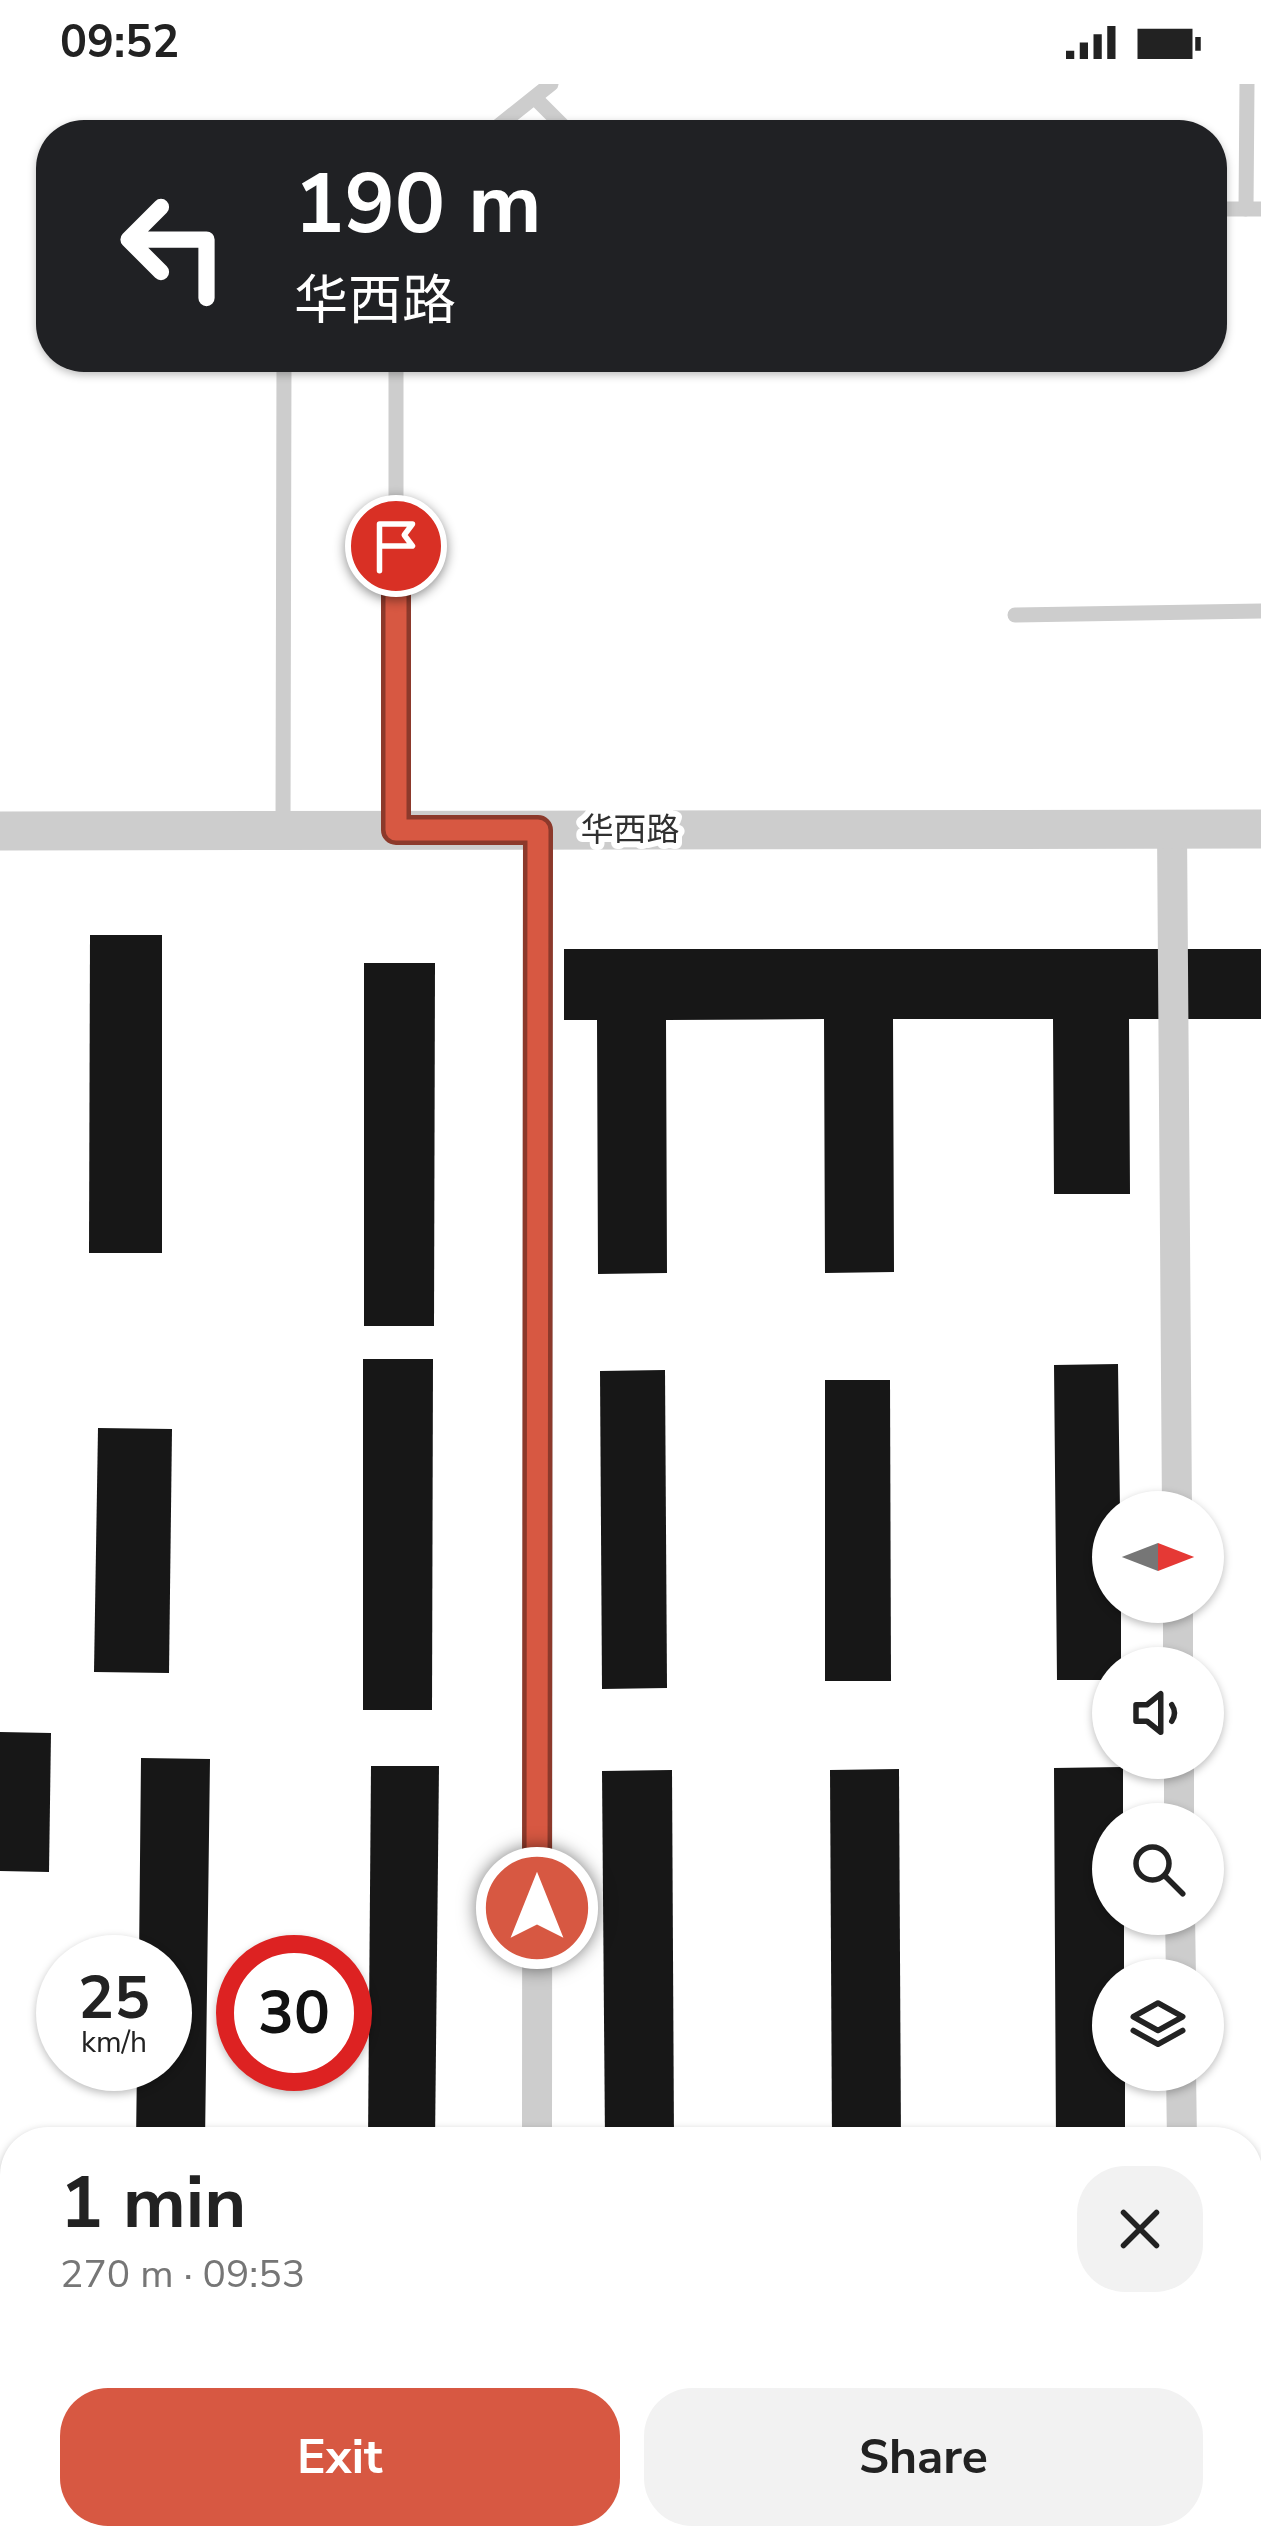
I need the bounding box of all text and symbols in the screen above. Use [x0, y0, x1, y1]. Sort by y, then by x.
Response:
text: 09:52 [60, 12, 179, 73]
text: 190 m [294, 147, 542, 262]
icon: left [96, 168, 252, 324]
text: 华西路 [294, 264, 456, 338]
pin [345, 495, 447, 597]
icon: arrive [363, 513, 429, 579]
street label: 华西路 [581, 808, 680, 853]
north arrow [1092, 1491, 1224, 1623]
map controls [1092, 1491, 1224, 2091]
button: sound [1092, 1647, 1224, 1779]
button: search [1092, 1803, 1224, 1935]
position arrow [474, 1845, 600, 1971]
speed limit sign: 30 [216, 1935, 372, 2091]
text: 25 [78, 1957, 150, 2039]
button: layers [1092, 1959, 1224, 2091]
text: km/h [81, 2022, 147, 2063]
text: 1 min [60, 2154, 246, 2252]
button: close [1077, 2166, 1203, 2292]
text: 270 m · 09:53 [60, 2248, 305, 2301]
button: Exit [60, 2388, 620, 2526]
button: Share [644, 2388, 1203, 2526]

